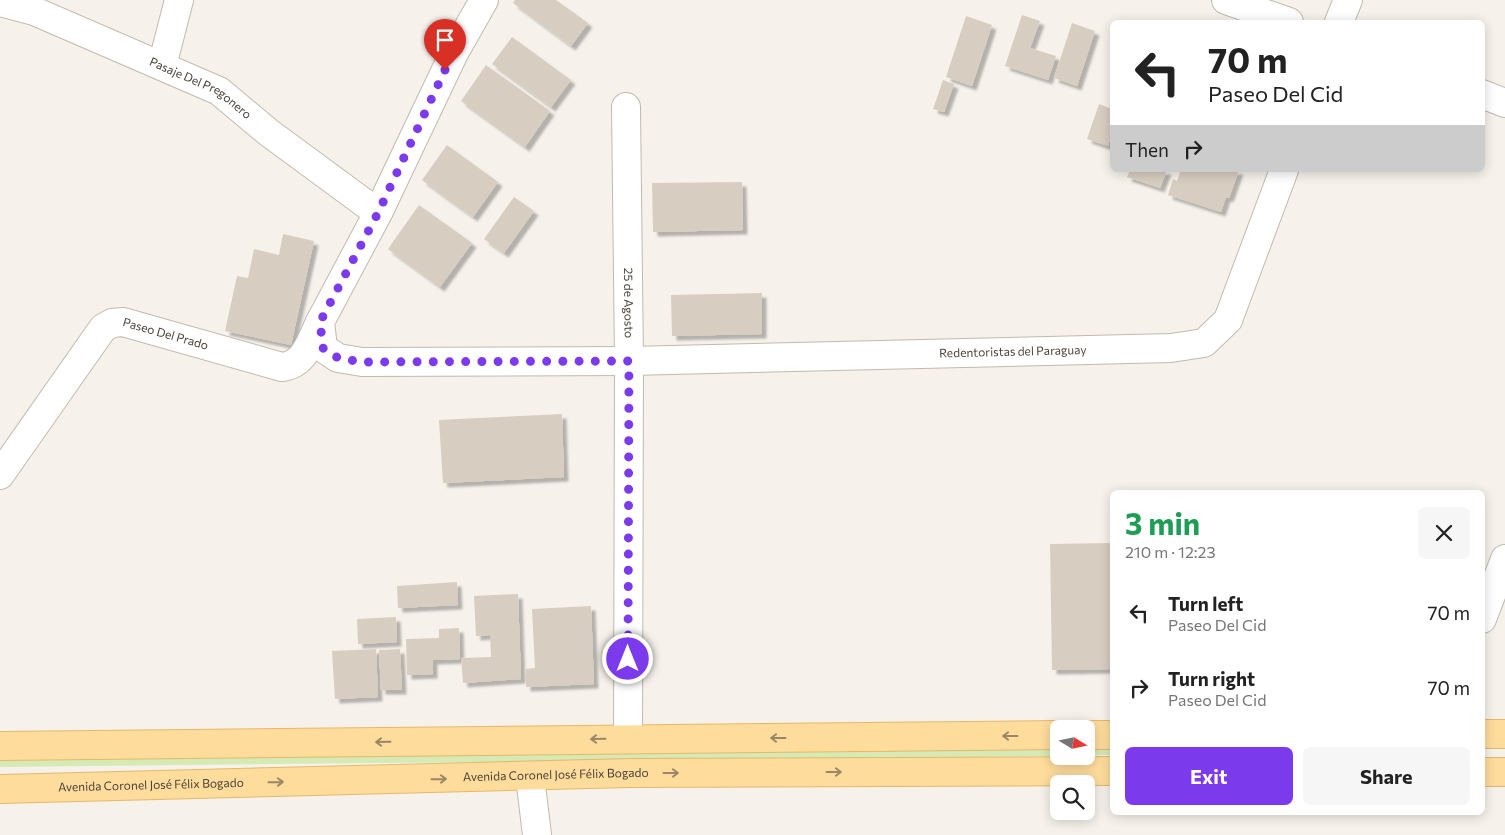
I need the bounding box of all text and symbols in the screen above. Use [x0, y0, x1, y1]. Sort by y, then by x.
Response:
pin [424, 19, 466, 70]
icon: arrive [431, 26, 459, 54]
text: 70 m [1208, 37, 1288, 80]
icon: left [1125, 40, 1190, 105]
street label: Pasaje Del Pregonero [148, 54, 255, 121]
text: Paseo Del Cid [1208, 80, 1343, 107]
icon: right [1179, 135, 1207, 163]
text: Then [1125, 138, 1169, 161]
street label: 25 de Agosto [622, 268, 637, 338]
street label: Paseo Del Prado [121, 314, 210, 352]
street label: Redentoristas del Paraguay [939, 342, 1087, 360]
text: 3 min [1125, 504, 1200, 541]
button: close [1418, 507, 1470, 559]
text: 210 m · 12:23 [1125, 542, 1216, 561]
text: Turn left [1168, 592, 1243, 615]
icon: left [1125, 599, 1153, 627]
text: 70 m [1427, 601, 1470, 624]
text: Paseo Del Cid [1168, 615, 1266, 634]
position arrow [601, 632, 653, 684]
text: Turn right [1168, 667, 1255, 690]
icon: right [1125, 674, 1153, 702]
text: 70 m [1427, 676, 1470, 699]
text: Paseo Del Cid [1168, 690, 1266, 709]
north arrow [1050, 720, 1095, 765]
map controls [1050, 720, 1095, 820]
one-way arrow [1002, 731, 1018, 741]
one-way arrow [770, 733, 786, 743]
one-way arrow [590, 734, 606, 744]
one-way arrow [375, 737, 391, 747]
button: Exit [1125, 747, 1293, 805]
button: Share [1303, 747, 1470, 805]
street label: Avenida Coronel José Félix Bogado [463, 765, 649, 783]
one-way arrow [662, 768, 679, 778]
one-way arrow [825, 768, 841, 777]
one-way arrow [430, 774, 446, 783]
street label: Avenida Coronel José Félix Bogado [58, 775, 244, 794]
button: search [1050, 775, 1095, 820]
one-way arrow [268, 777, 284, 786]

